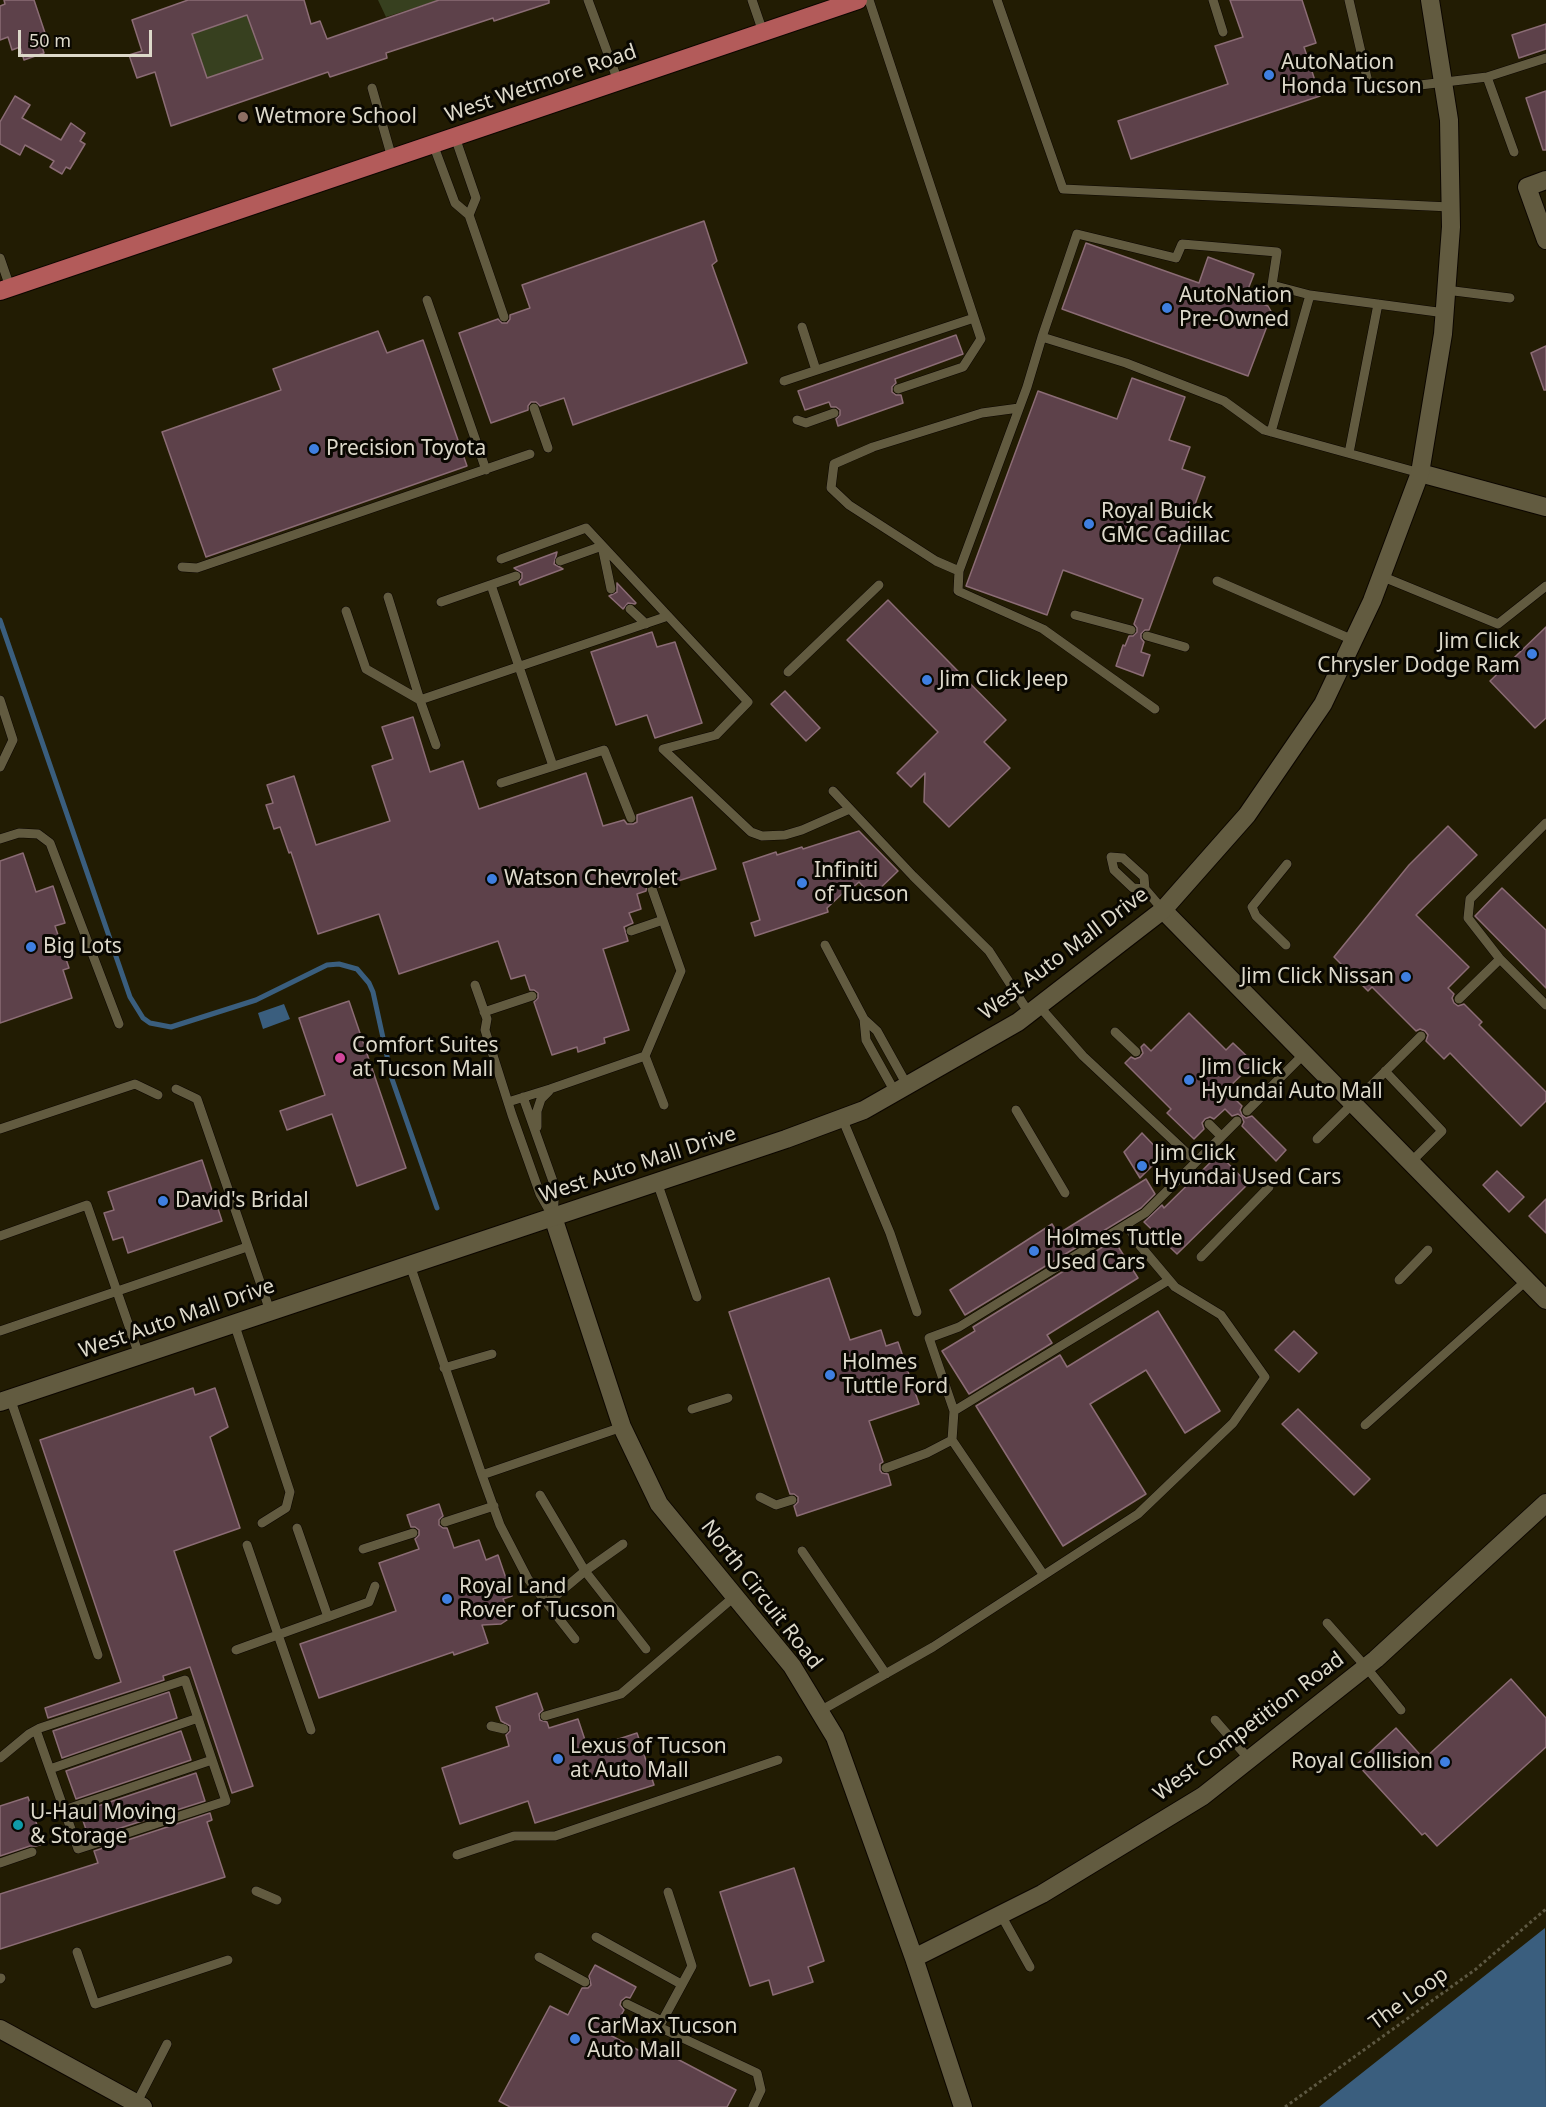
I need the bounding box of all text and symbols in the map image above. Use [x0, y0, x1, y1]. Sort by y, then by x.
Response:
scale bar [21, 18, 154, 56]
text: 50 m [29, 28, 71, 52]
street label: West Wetmore Road [442, 39, 640, 129]
place label: AutoNation Honda Tucson [1281, 50, 1422, 100]
marker: AutoNation Honda Tucson [1262, 68, 1276, 82]
place label: Wetmore School [255, 104, 417, 130]
marker: Wetmore School [236, 110, 250, 124]
place label: AutoNation Pre-Owned [1179, 283, 1292, 333]
marker: AutoNation Pre-Owned [1160, 301, 1174, 315]
place label: Precision Toyota [326, 436, 486, 462]
marker: Precision Toyota [307, 442, 321, 456]
place label: Royal Buick GMC Cadillac [1101, 499, 1230, 549]
marker: Royal Buick GMC Cadillac [1082, 517, 1096, 531]
place label: Jim Click Chrysler Dodge Ram [1317, 629, 1520, 679]
marker: Jim Click Chrysler Dodge Ram [1525, 647, 1539, 661]
place label: Jim Click Jeep [939, 667, 1068, 693]
marker: Jim Click Jeep [920, 673, 934, 687]
place label: Infiniti of Tucson [814, 858, 909, 908]
place label: Watson Chevrolet [504, 866, 678, 892]
marker: Watson Chevrolet [485, 872, 499, 886]
marker: Infiniti of Tucson [795, 876, 809, 890]
street label: West Auto Mall Drive [974, 882, 1154, 1026]
place label: Big Lots [43, 934, 122, 960]
marker: Big Lots [24, 940, 38, 954]
place label: Jim Click Nissan [1241, 964, 1394, 990]
marker: Jim Click Nissan [1399, 970, 1413, 984]
place label: Comfort Suites at Tucson Mall [352, 1033, 499, 1083]
marker: Comfort Suites at Tucson Mall [333, 1051, 347, 1065]
place label: Jim Click Hyundai Auto Mall [1201, 1055, 1383, 1105]
marker: Jim Click Hyundai Auto Mall [1182, 1073, 1196, 1087]
street label: West Auto Mall Drive [537, 1121, 739, 1209]
place label: Jim Click Hyundai Used Cars [1154, 1141, 1341, 1191]
marker: Jim Click Hyundai Used Cars [1135, 1159, 1149, 1173]
place label: David's Bridal [175, 1188, 309, 1214]
marker: David's Bridal [156, 1194, 170, 1208]
place label: Holmes Tuttle Used Cars [1046, 1226, 1183, 1276]
marker: Holmes Tuttle Used Cars [1027, 1244, 1041, 1258]
street label: West Auto Mall Drive [76, 1274, 278, 1364]
place label: Holmes Tuttle Ford [842, 1350, 948, 1400]
marker: Holmes Tuttle Ford [823, 1368, 837, 1382]
street label: North Circuit Road [695, 1515, 827, 1675]
place label: Royal Land Rover of Tucson [459, 1574, 616, 1624]
marker: Royal Land Rover of Tucson [440, 1592, 454, 1606]
street label: West Competition Road [1149, 1647, 1349, 1807]
place label: Lexus of Tucson at Auto Mall [570, 1734, 727, 1784]
place label: Royal Collision [1291, 1749, 1433, 1775]
marker: Lexus of Tucson at Auto Mall [551, 1752, 565, 1766]
marker: Royal Collision [1438, 1755, 1452, 1769]
place label: U-Haul Moving & Storage [30, 1800, 177, 1850]
marker: U-Haul Moving & Storage [11, 1818, 25, 1832]
street label: The Loop [1365, 1962, 1453, 2036]
place label: CarMax Tucson Auto Mall [587, 2014, 738, 2064]
marker: CarMax Tucson Auto Mall [568, 2032, 582, 2046]

